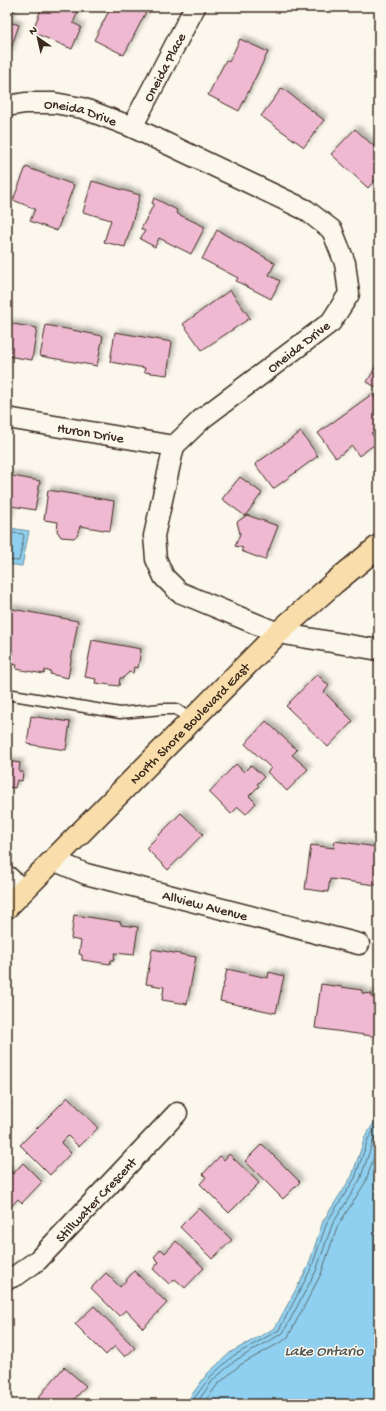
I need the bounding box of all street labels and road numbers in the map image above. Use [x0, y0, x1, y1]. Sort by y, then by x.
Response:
street label: Oneida Place [141, 30, 191, 105]
street label: Oneida Drive [44, 97, 119, 132]
street label: Oneida Drive [265, 318, 335, 378]
street label: Huron Drive [56, 421, 126, 449]
street label: North Shore Boulevard East [127, 659, 256, 789]
street label: Allview Avenue [160, 888, 250, 926]
street label: Stillwater Crescent [53, 1154, 142, 1247]

